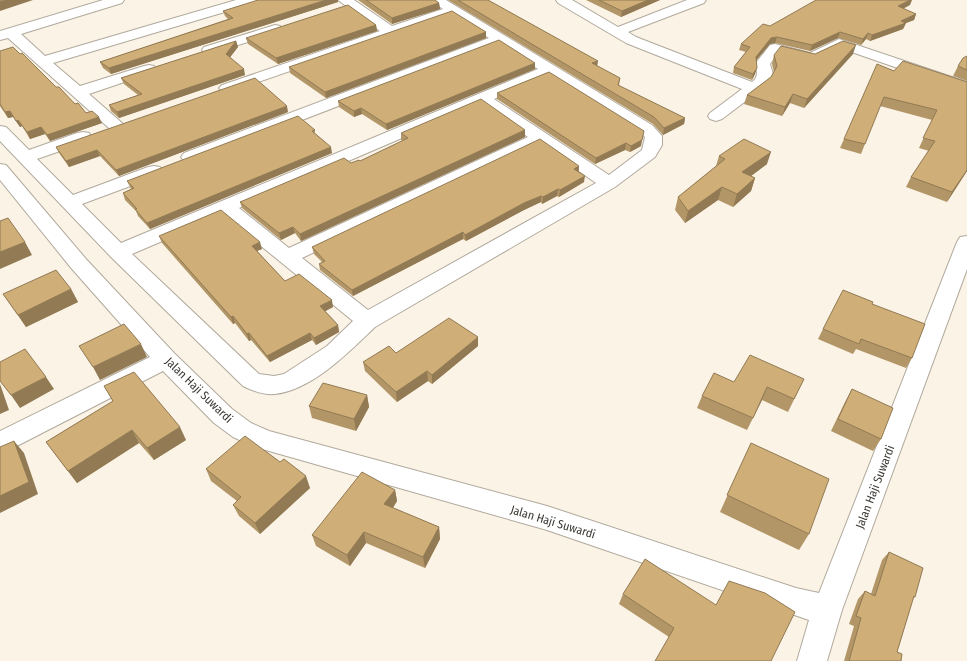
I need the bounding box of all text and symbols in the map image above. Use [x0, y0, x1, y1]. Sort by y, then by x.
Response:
street label: Jalan Haji Suwardi [162, 354, 236, 426]
street label: Jalan Haji Suwardi [853, 443, 897, 531]
street label: Jalan Haji Suwardi [509, 502, 597, 542]

